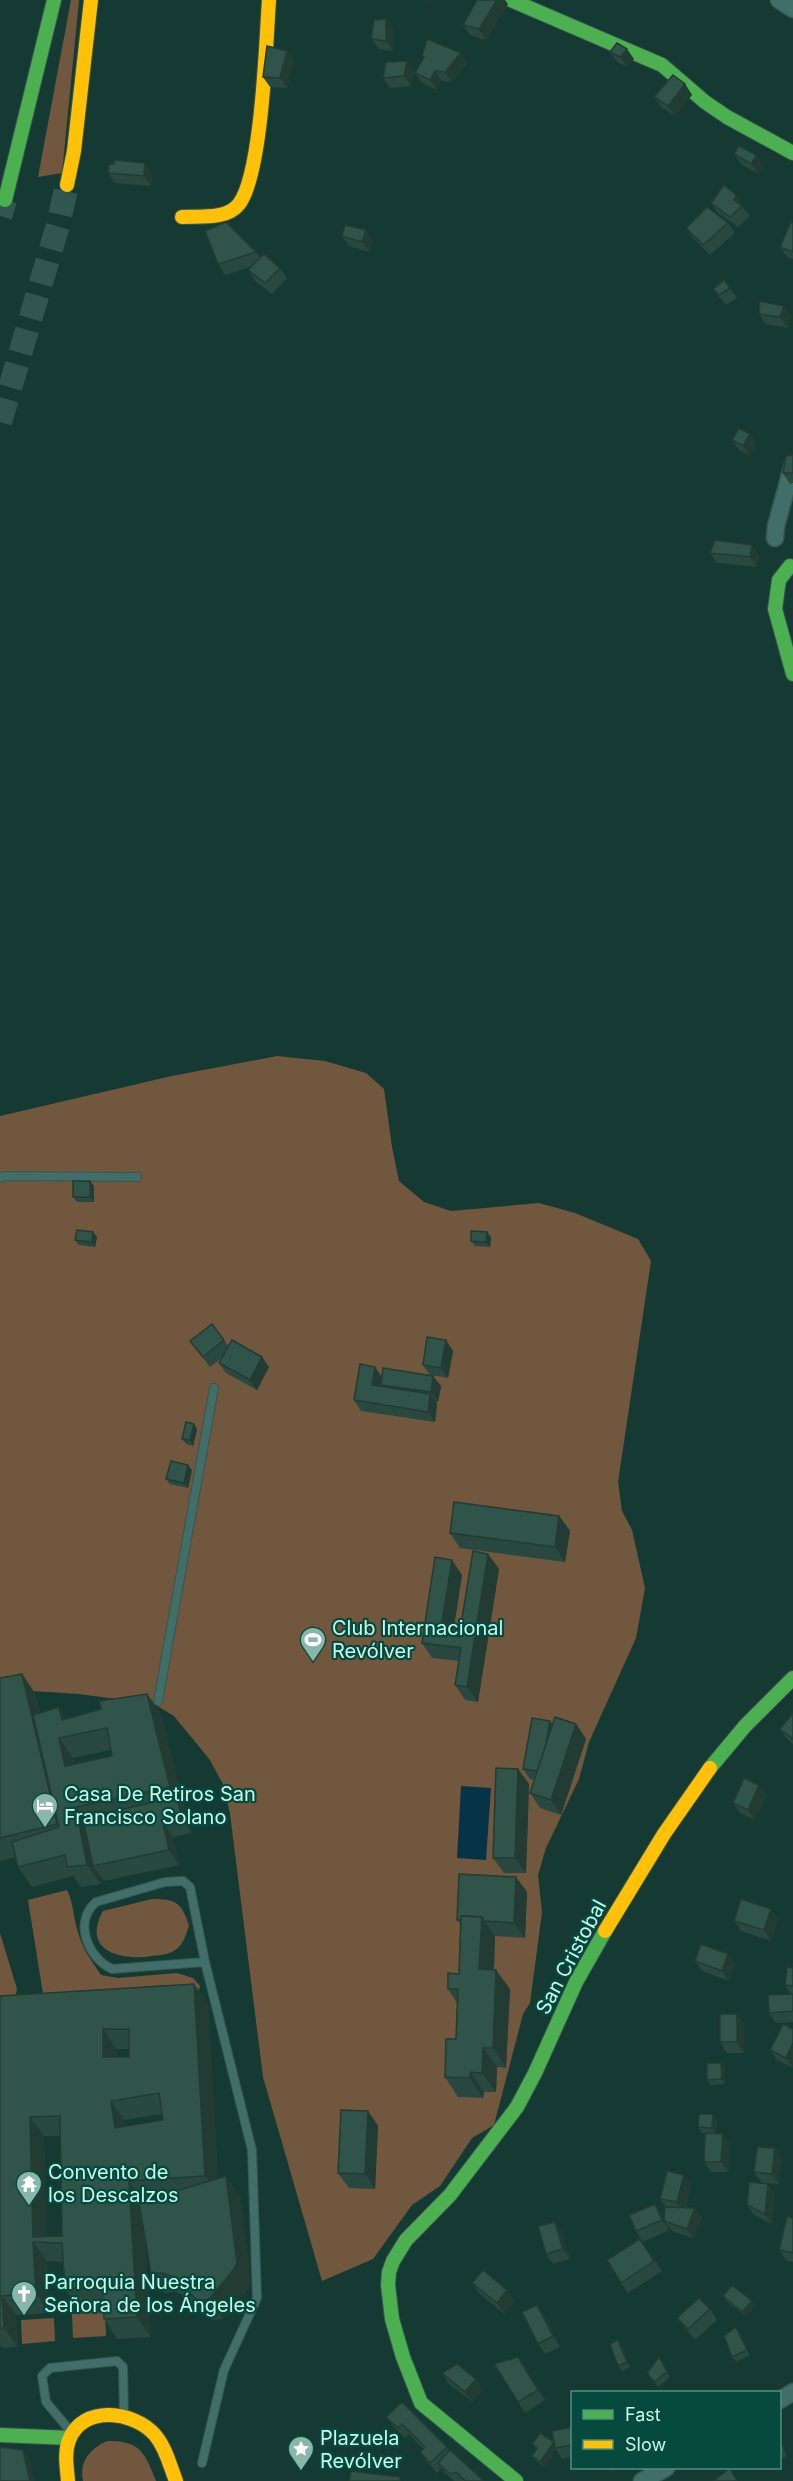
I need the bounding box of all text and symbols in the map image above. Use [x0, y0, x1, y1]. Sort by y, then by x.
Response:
place label: Club Internacional Revólver [332, 1616, 503, 1663]
sports icon: Club Internacional Revólver [298, 1625, 328, 1663]
place label: Casa De Retiros San Francisco Solano [64, 1782, 256, 1829]
hotel icon: Casa De Retiros San Francisco Solano [30, 1791, 60, 1829]
street label: San Cristobal [531, 1896, 611, 2018]
place label: Convento de los Descalzos [48, 2160, 179, 2207]
temple icon: Convento de los Descalzos [14, 2169, 44, 2207]
place label: Parroquia Nuestra Señora de los Ángeles [44, 2270, 256, 2317]
church icon: Parroquia Nuestra Señora de los Ángeles [9, 2279, 39, 2317]
legend [571, 2391, 781, 2469]
text: Fast [625, 2404, 661, 2425]
place label: Plazuela Revólver [320, 2426, 402, 2473]
place icon: Plazuela Revólver [286, 2434, 316, 2472]
text: Slow [625, 2434, 666, 2455]

